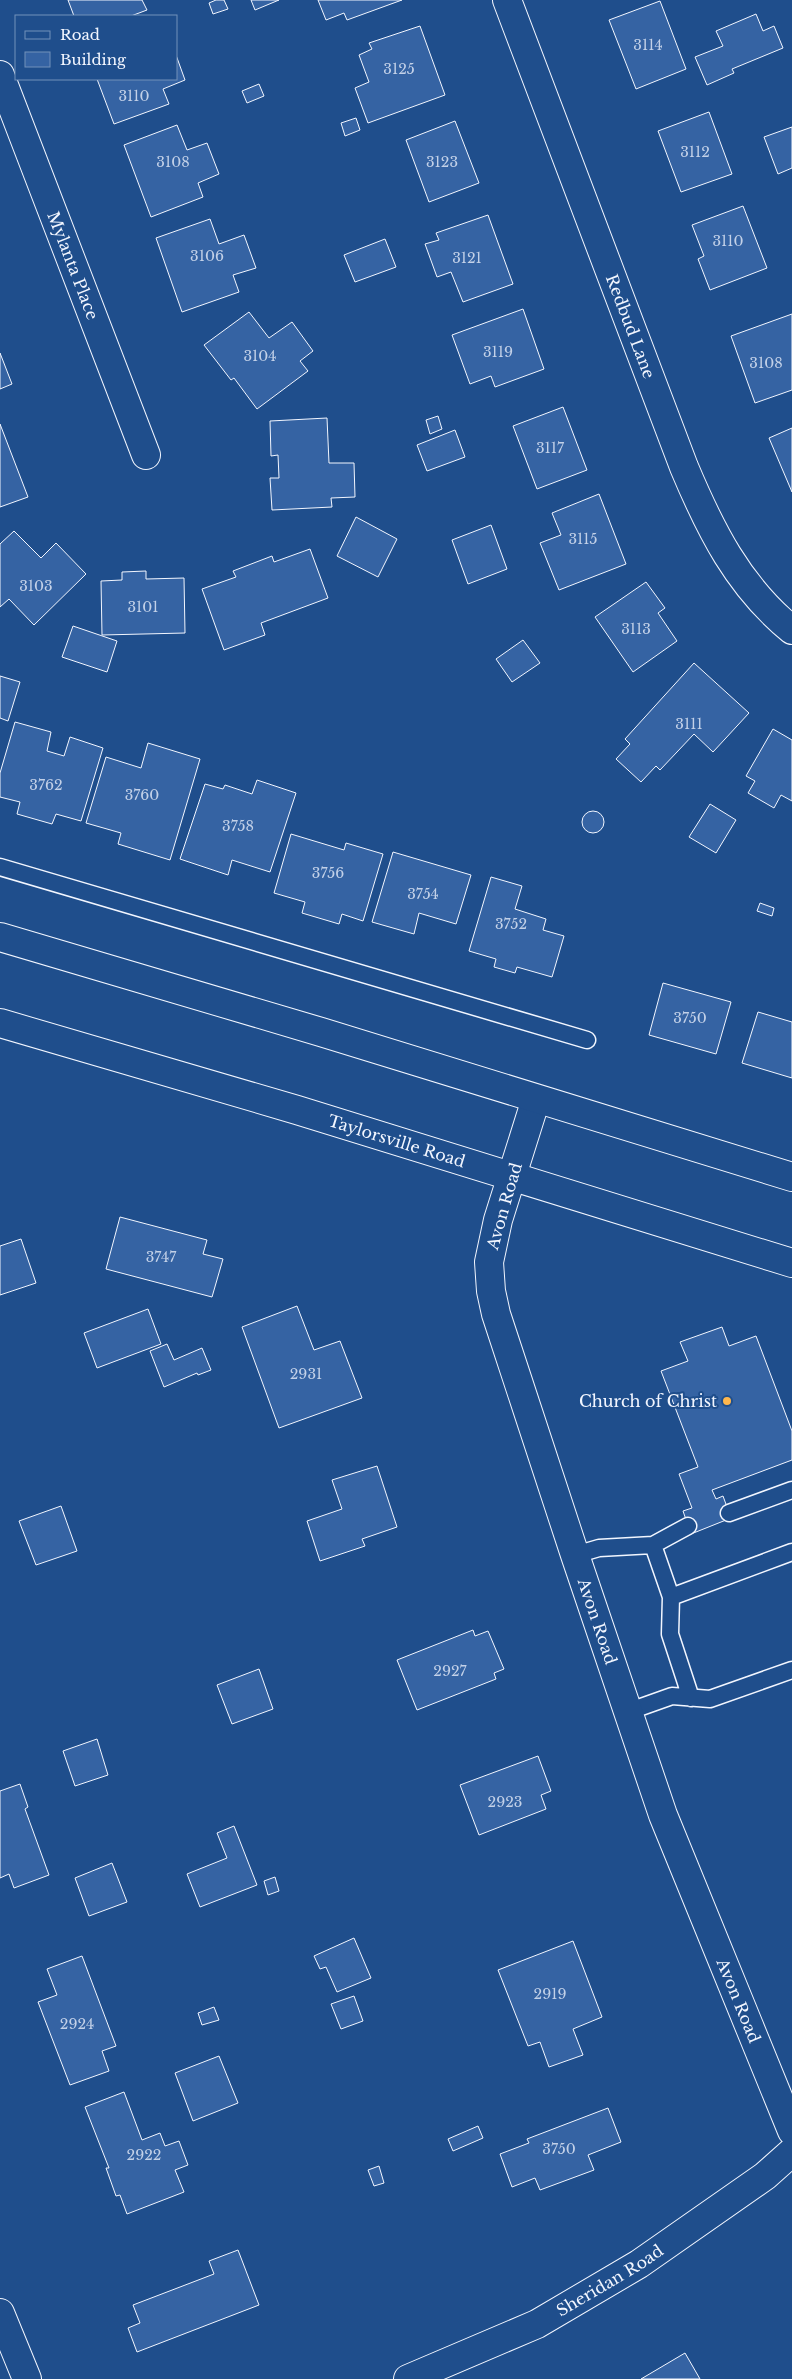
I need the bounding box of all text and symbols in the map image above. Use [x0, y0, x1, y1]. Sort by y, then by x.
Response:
legend [15, 15, 178, 80]
text: Road [60, 25, 100, 44]
house number: 3114 [633, 36, 663, 54]
text: Building [60, 50, 127, 69]
house number: 3125 [383, 60, 415, 78]
house number: 3110 [118, 87, 150, 105]
house number: 3112 [680, 143, 710, 161]
house number: 3108 [156, 153, 190, 171]
house number: 3123 [426, 153, 458, 171]
street label: Mylanta Place [43, 208, 103, 322]
house number: 3110 [712, 232, 744, 250]
house number: 3106 [190, 247, 224, 265]
house number: 3121 [452, 249, 482, 267]
street label: Redbud Lane [602, 271, 660, 381]
house number: 3119 [483, 343, 513, 361]
house number: 3104 [243, 347, 277, 365]
house number: 3108 [749, 354, 783, 372]
house number: 3117 [536, 439, 565, 457]
house number: 3115 [568, 530, 598, 548]
house number: 3103 [19, 577, 53, 595]
house number: 3101 [127, 598, 159, 616]
house number: 3113 [621, 620, 651, 638]
house number: 3111 [675, 715, 703, 733]
house number: 3762 [29, 776, 63, 794]
house number: 3760 [125, 786, 159, 804]
house number: 3758 [222, 817, 254, 835]
house number: 3756 [312, 864, 344, 882]
house number: 3754 [407, 885, 439, 903]
house number: 3752 [495, 915, 527, 933]
house number: 3750 [673, 1009, 707, 1027]
street label: Taylorsville Road [326, 1110, 468, 1171]
street label: Avon Road [482, 1160, 526, 1253]
house number: 3747 [146, 1248, 177, 1266]
house number: 2931 [290, 1365, 322, 1383]
place label: Church of Christ [579, 1391, 717, 1411]
marker: Church of Christ [721, 1395, 733, 1407]
street label: Avon Road [573, 1575, 621, 1667]
house number: 2927 [433, 1662, 468, 1680]
house number: 2923 [488, 1793, 522, 1811]
street label: Avon Road [712, 1954, 765, 2046]
house number: 2919 [534, 1985, 566, 2003]
house number: 2924 [60, 2015, 94, 2033]
house number: 3750 [542, 2140, 576, 2158]
house number: 2922 [127, 2146, 161, 2164]
street label: Sheridan Road [553, 2240, 667, 2320]

